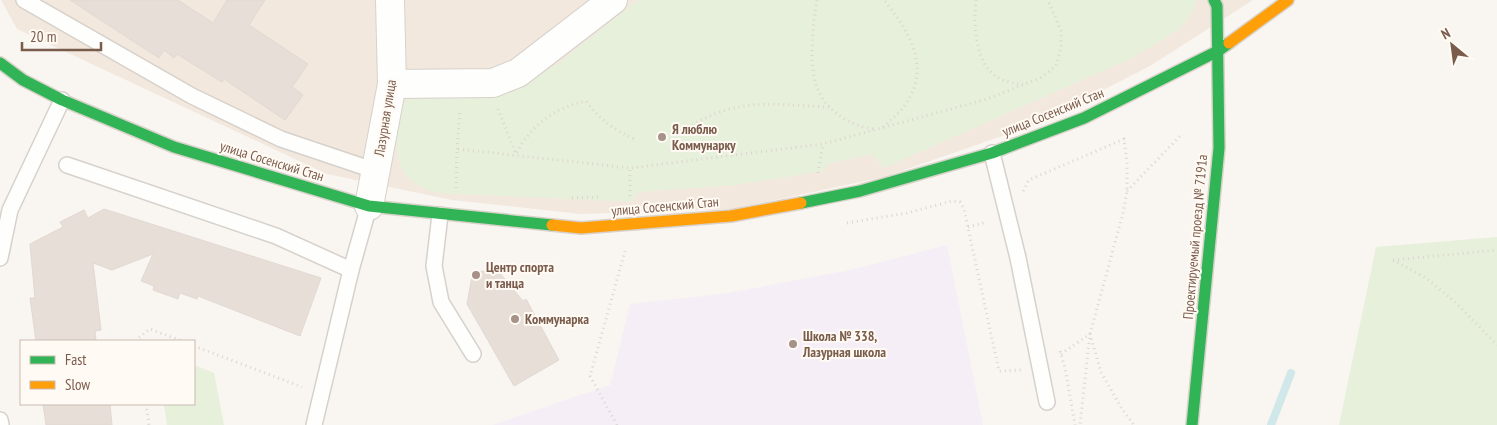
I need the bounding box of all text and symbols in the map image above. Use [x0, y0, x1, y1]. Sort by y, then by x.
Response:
scale bar [22, 20, 101, 52]
north arrow [1427, 20, 1477, 70]
text: N [1438, 24, 1453, 43]
text: 20 m [30, 27, 56, 46]
street label: Лазурная улица [370, 78, 400, 159]
street label: улица Сосенский Стан [1000, 83, 1106, 141]
place label: Я люблю Коммунарку [672, 120, 736, 154]
marker: Я люблю Коммунарку [656, 131, 668, 143]
street label: улица Сосенский Стан [218, 137, 326, 185]
street label: Проектируемый проезд № 7191а [1179, 154, 1211, 320]
street label: улица Сосенский Стан [610, 192, 720, 220]
place label: Центр спорта и танца [486, 258, 554, 292]
marker: Центр спорта и танца [470, 269, 482, 281]
place label: Коммунарка [525, 310, 589, 328]
marker: Коммунарка [509, 313, 521, 325]
place label: Школа № 338, Лазурная школа [802, 327, 886, 361]
marker: Школа № 338, Лазурная школа [787, 338, 799, 350]
legend [20, 340, 195, 405]
text: Fast [65, 350, 86, 369]
text: Slow [65, 375, 90, 394]

